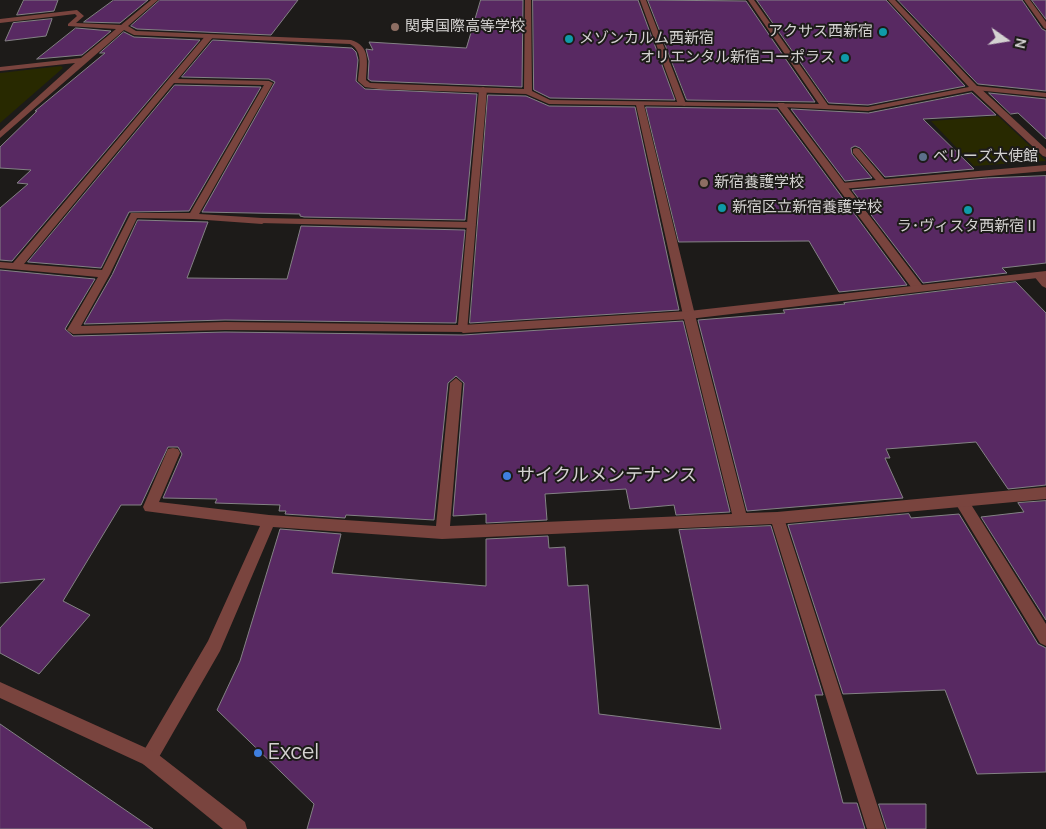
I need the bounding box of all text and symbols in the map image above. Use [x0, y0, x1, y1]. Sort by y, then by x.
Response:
north arrow [981, 15, 1031, 65]
place label: 関東国際高等学校 [405, 18, 525, 36]
marker: 関東国際高等学校 [389, 21, 401, 33]
place label: アクサス西新宿 [768, 23, 873, 41]
marker: アクサス西新宿 [877, 26, 889, 38]
place label: メゾンカルム西新宿 [579, 30, 714, 48]
marker: メゾンカルム西新宿 [563, 33, 575, 45]
text: N [1011, 36, 1031, 51]
place label: オリエンタル新宿コーポラス [640, 49, 835, 67]
marker: オリエンタル新宿コーポラス [839, 52, 851, 64]
place label: ベリーズ大使館 [933, 148, 1038, 166]
marker: ベリーズ大使館 [917, 151, 929, 163]
place label: 新宿養護学校 [714, 174, 804, 192]
marker: 新宿養護学校 [698, 177, 710, 189]
place label: 新宿区立新宿養護学校 [732, 199, 882, 217]
marker: 新宿区立新宿養護学校 [716, 202, 728, 214]
marker: ラ･ヴィスタ西新宿Ⅱ [962, 204, 974, 216]
place label: ラ･ヴィスタ西新宿Ⅱ [897, 218, 1039, 236]
place label: サイクルメンテナンス [517, 465, 697, 487]
marker: サイクルメンテナンス [501, 470, 513, 482]
place label: Excel [268, 740, 319, 766]
marker: Excel [252, 747, 264, 759]

